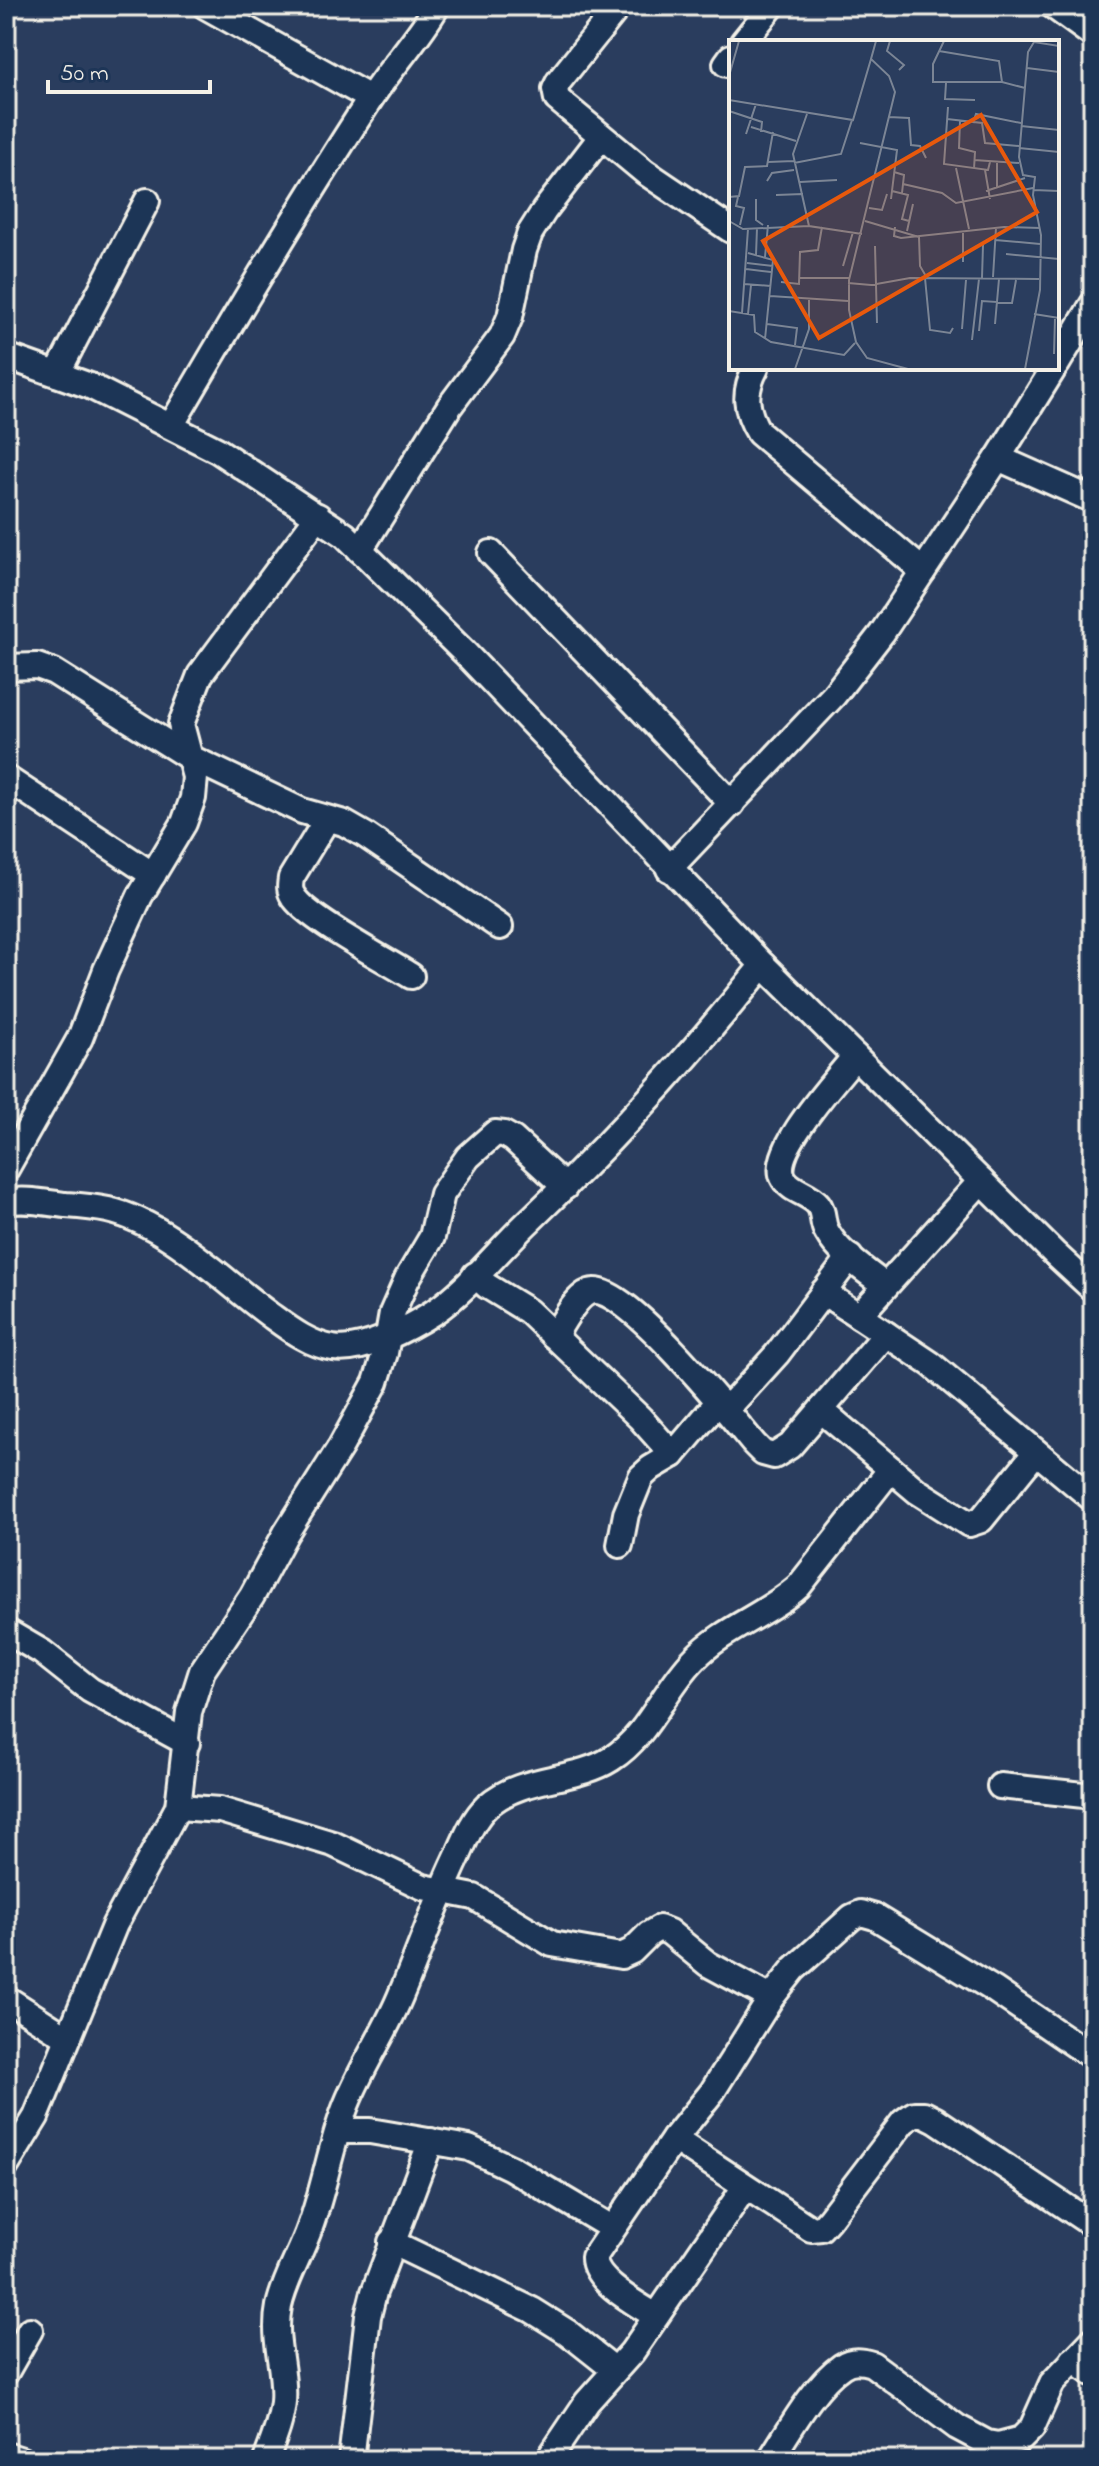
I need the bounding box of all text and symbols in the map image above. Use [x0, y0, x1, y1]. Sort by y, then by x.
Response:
inset map [729, 40, 1059, 370]
scale bar [48, 44, 210, 94]
text: 50 m [60, 57, 109, 92]

